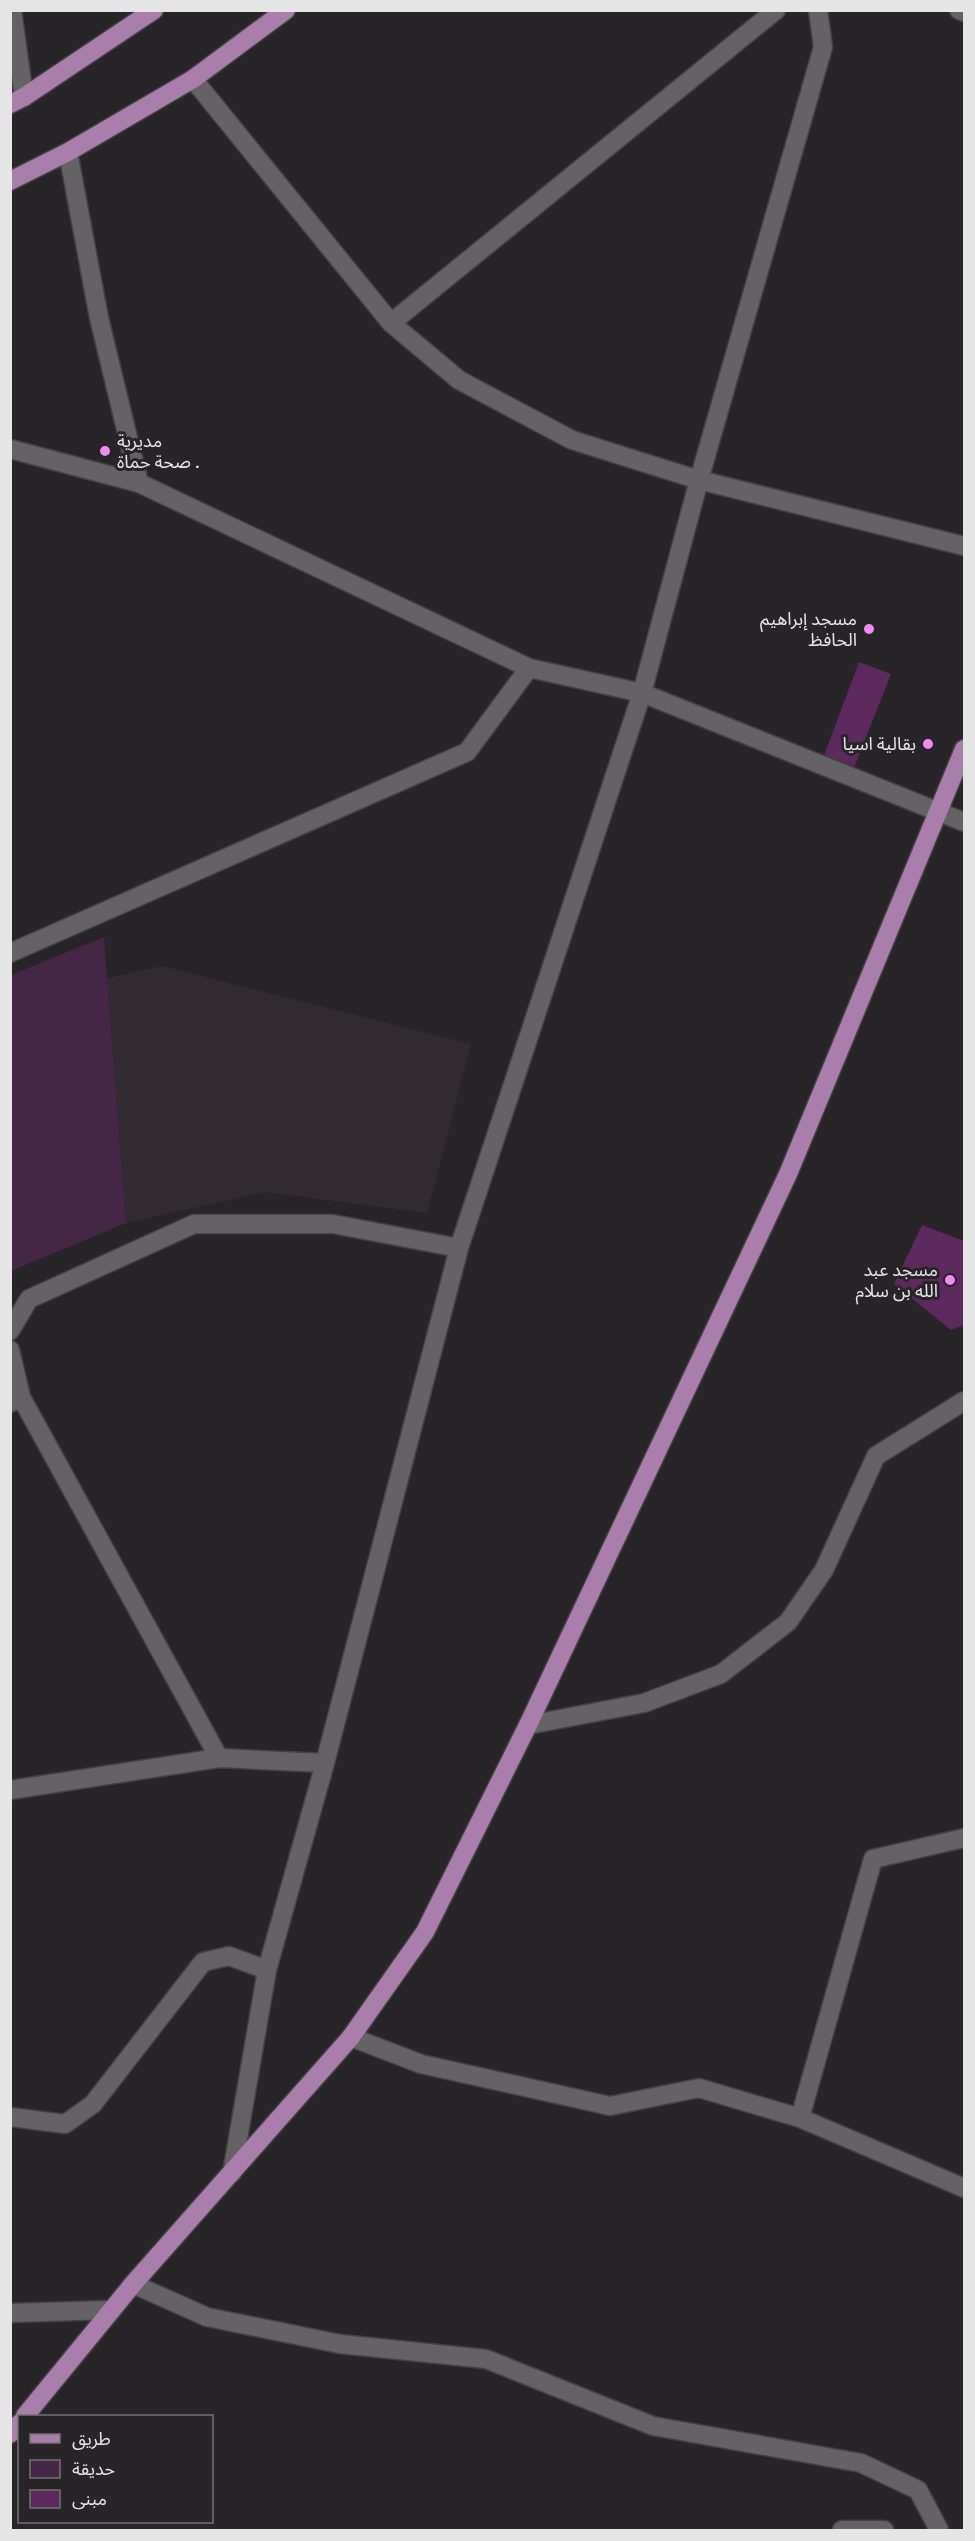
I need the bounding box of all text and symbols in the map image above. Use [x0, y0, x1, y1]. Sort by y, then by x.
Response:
place label: مديرية صحة حماة . [117, 430, 200, 473]
marker: مديرية صحة حماة . [98, 444, 112, 458]
place label: مسجد إبراهيم الحافظ [760, 608, 857, 651]
marker: مسجد إبراهيم الحافظ [862, 622, 876, 636]
place label: بقالية اسيا [843, 733, 916, 755]
marker: بقالية اسيا [921, 737, 935, 751]
place label: مسجد عبد الله بن سلام [855, 1259, 938, 1305]
marker: مسجد عبد الله بن سلام [943, 1273, 957, 1287]
legend [18, 2415, 213, 2523]
text: طريق [72, 2428, 111, 2450]
text: حديقة [72, 2458, 115, 2480]
text: مبنى [72, 2488, 107, 2510]

